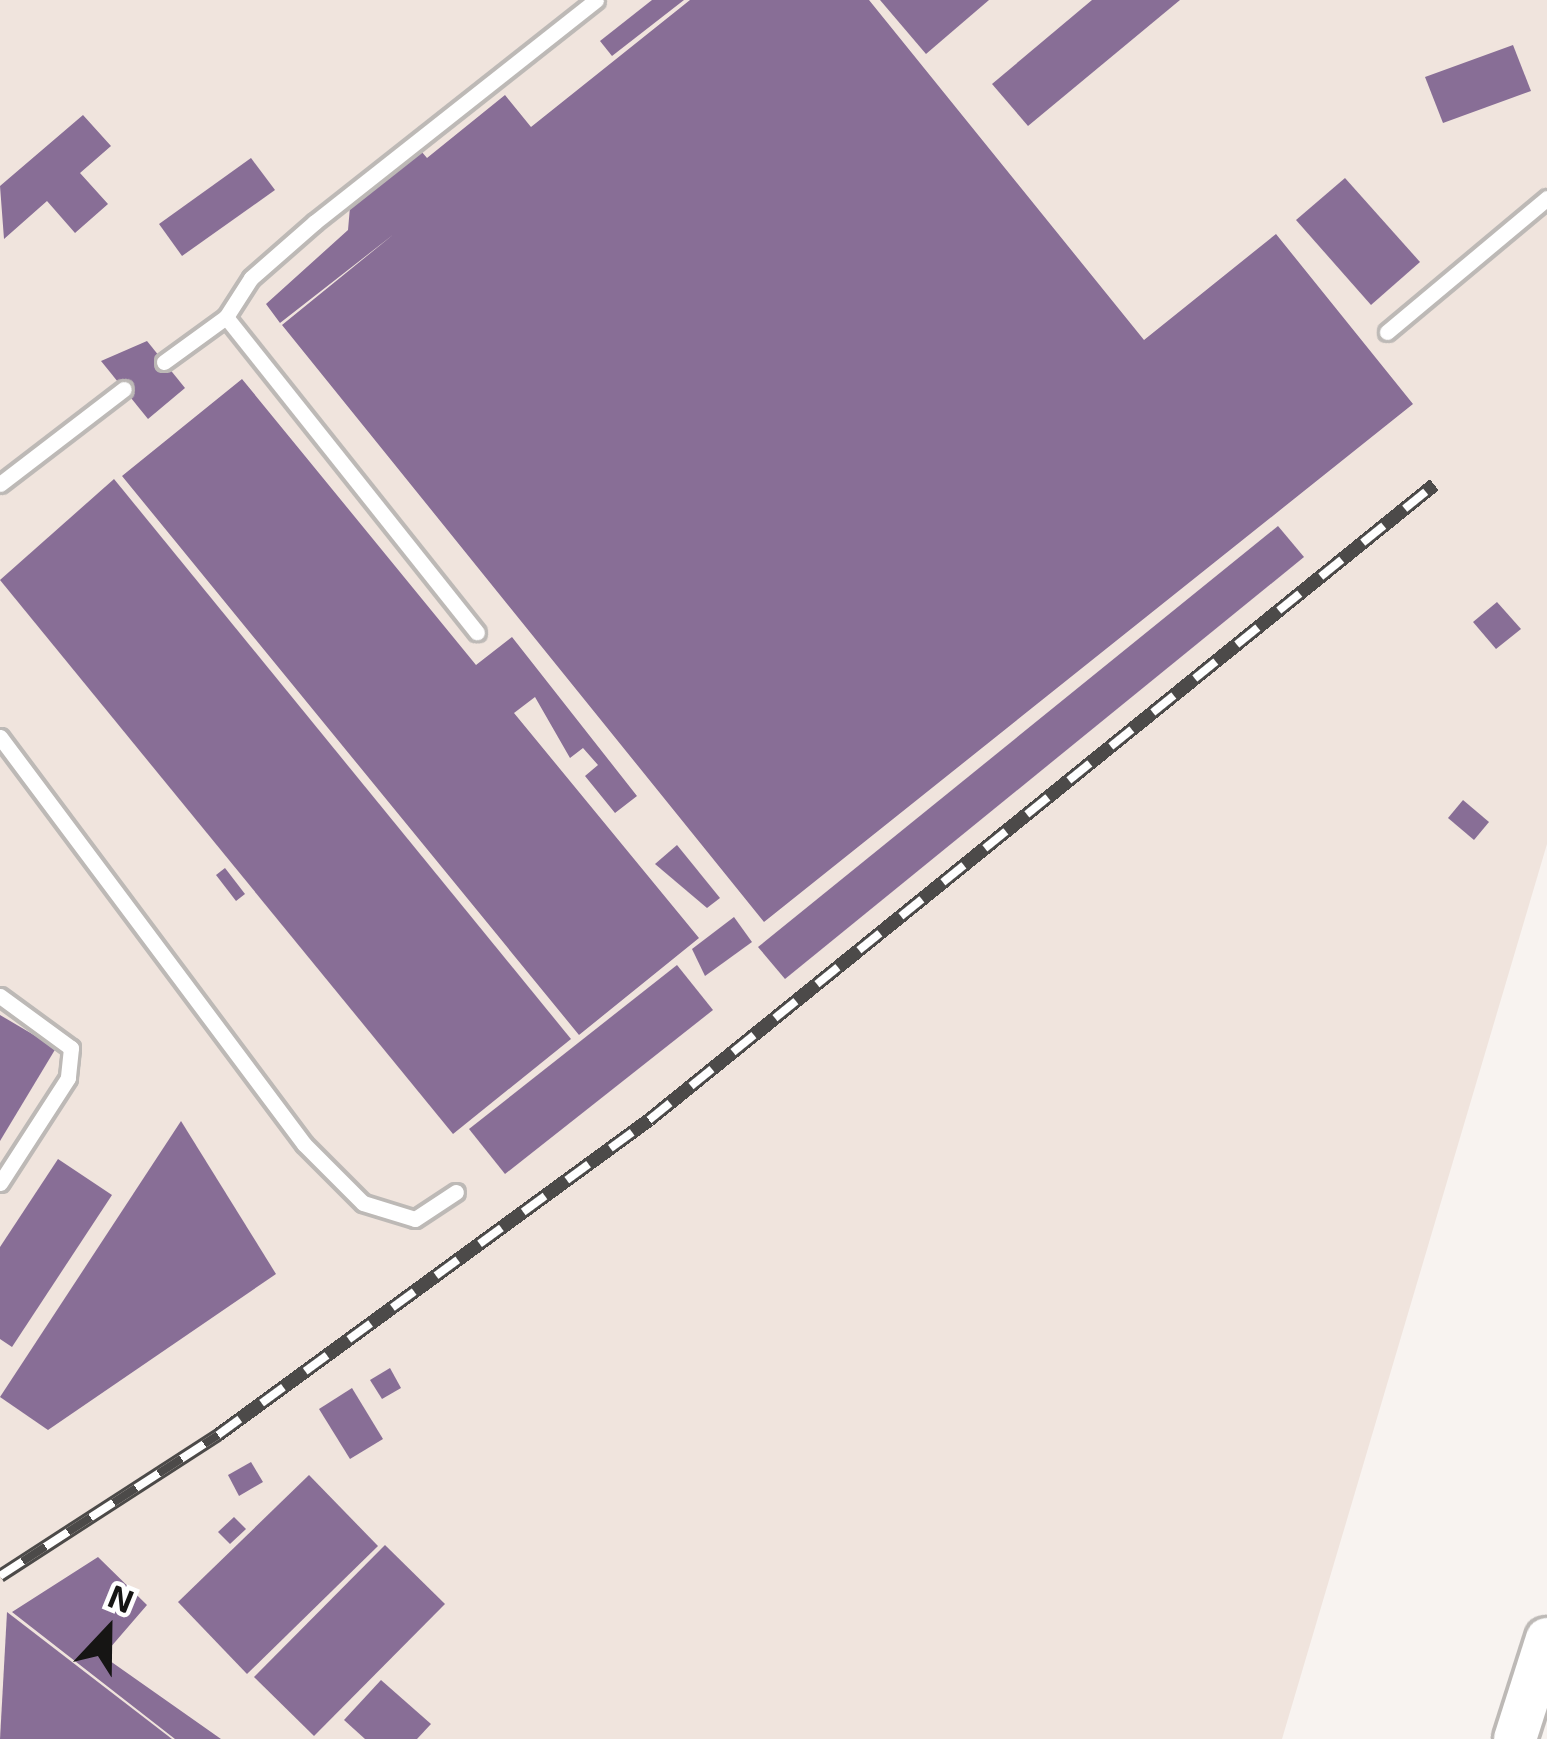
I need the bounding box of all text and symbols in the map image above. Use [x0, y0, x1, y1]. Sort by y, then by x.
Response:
north arrow [48, 1571, 168, 1691]
text: N [103, 1575, 140, 1621]

